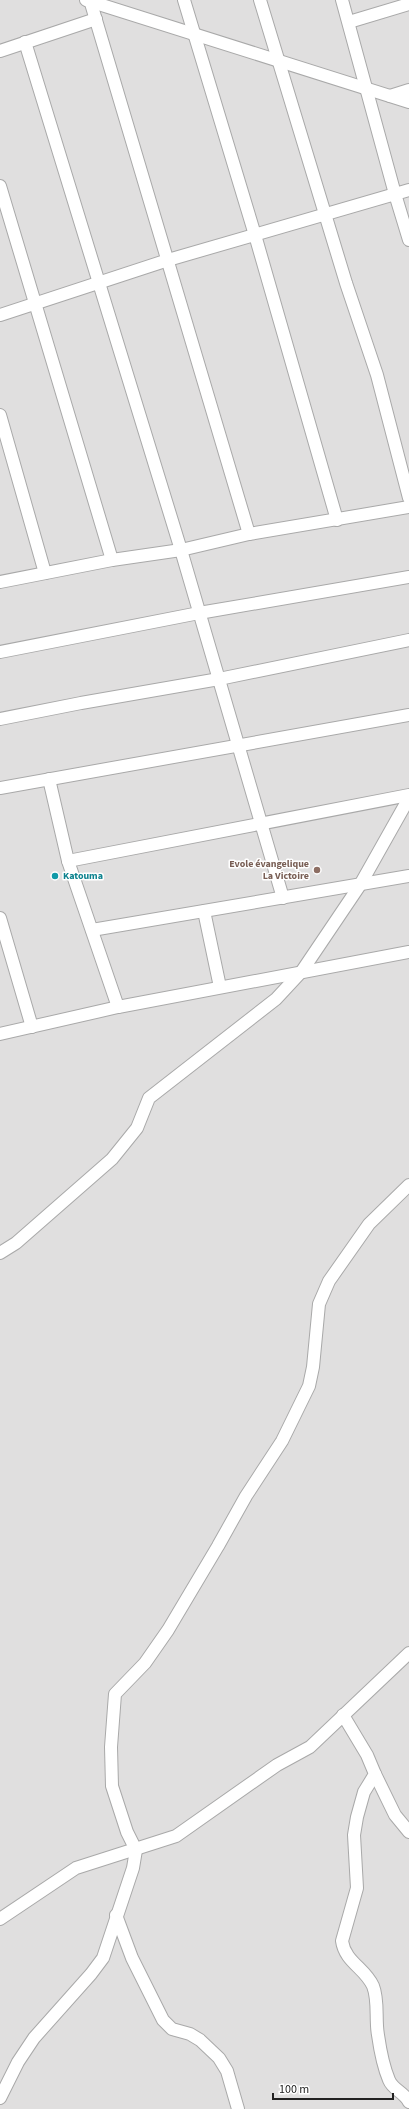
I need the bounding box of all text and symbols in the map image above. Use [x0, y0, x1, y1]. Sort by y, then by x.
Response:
place label: Evole évangelique La Victoire [229, 857, 309, 883]
marker: Evole évangelique La Victoire [312, 865, 322, 875]
place label: Katouma [63, 869, 103, 883]
marker: Katouma [50, 871, 60, 881]
scale bar [273, 2075, 393, 2101]
text: 100 m [279, 2081, 309, 2098]

